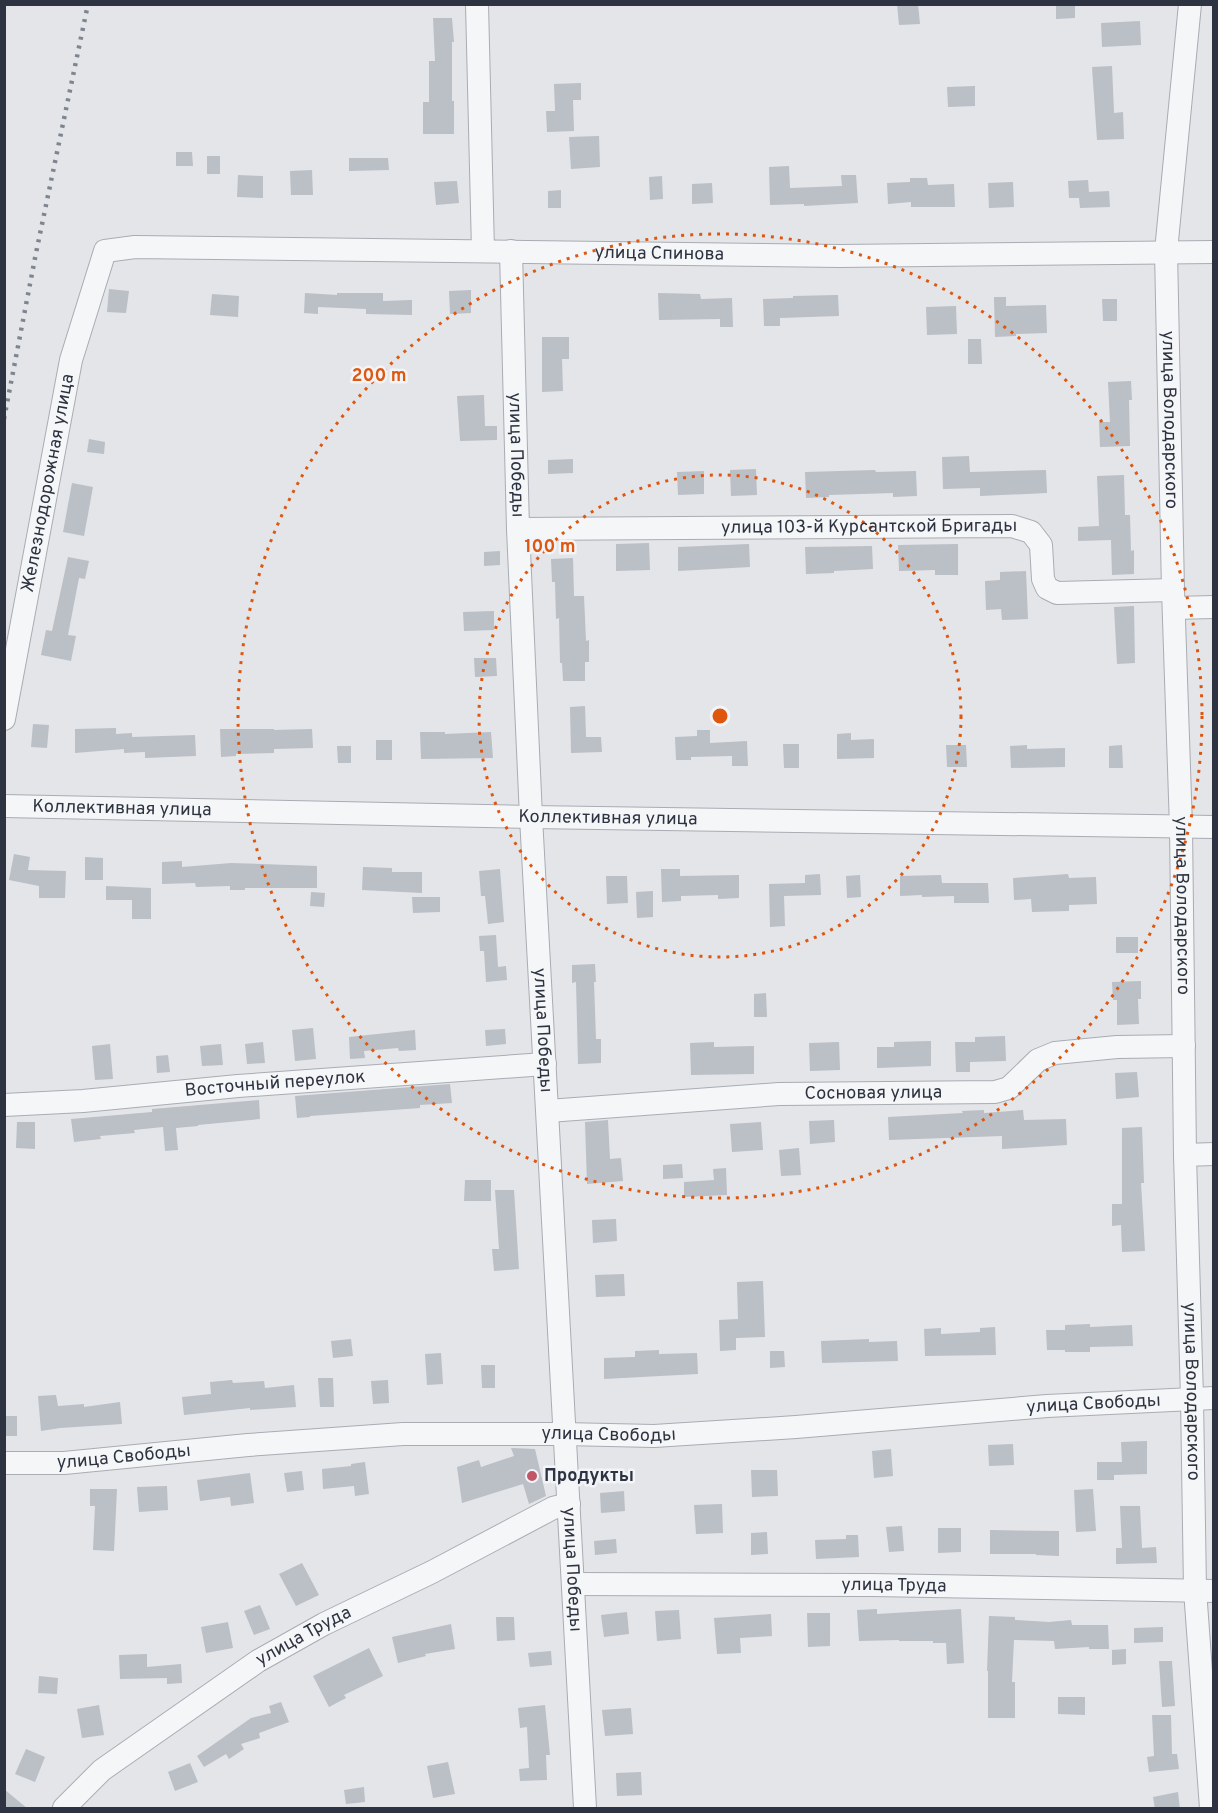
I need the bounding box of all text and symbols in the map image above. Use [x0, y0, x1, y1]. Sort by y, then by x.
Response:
street label: улица Спинова [594, 241, 724, 266]
street label: улица Володарского [1156, 330, 1183, 509]
text: 200 m [351, 365, 407, 388]
street label: Железнодорожная улица [16, 372, 80, 594]
street label: улица Победы [503, 392, 529, 518]
street label: улица 103-й Курсантской Бригады [721, 514, 1017, 539]
text: 100 m [524, 536, 576, 559]
centre of rings [710, 706, 730, 726]
street label: Коллективная улица [32, 795, 212, 822]
street label: Коллективная улица [518, 805, 698, 831]
street label: улица Володарского [1169, 816, 1195, 995]
street label: улица Победы [528, 967, 557, 1093]
street label: Восточный переулок [184, 1065, 366, 1103]
street label: Сосновая улица [804, 1081, 942, 1105]
street label: улица Володарского [1178, 1302, 1205, 1481]
street label: улица Свободы [1025, 1389, 1161, 1419]
street label: улица Свободы [542, 1422, 677, 1448]
street label: улица Свободы [57, 1439, 192, 1475]
place label: Продукты [544, 1465, 634, 1488]
marker: Продукты [525, 1469, 539, 1483]
street label: улица Победы [557, 1507, 587, 1632]
street label: улица Труда [841, 1573, 947, 1598]
street label: улица Труда [252, 1601, 355, 1671]

